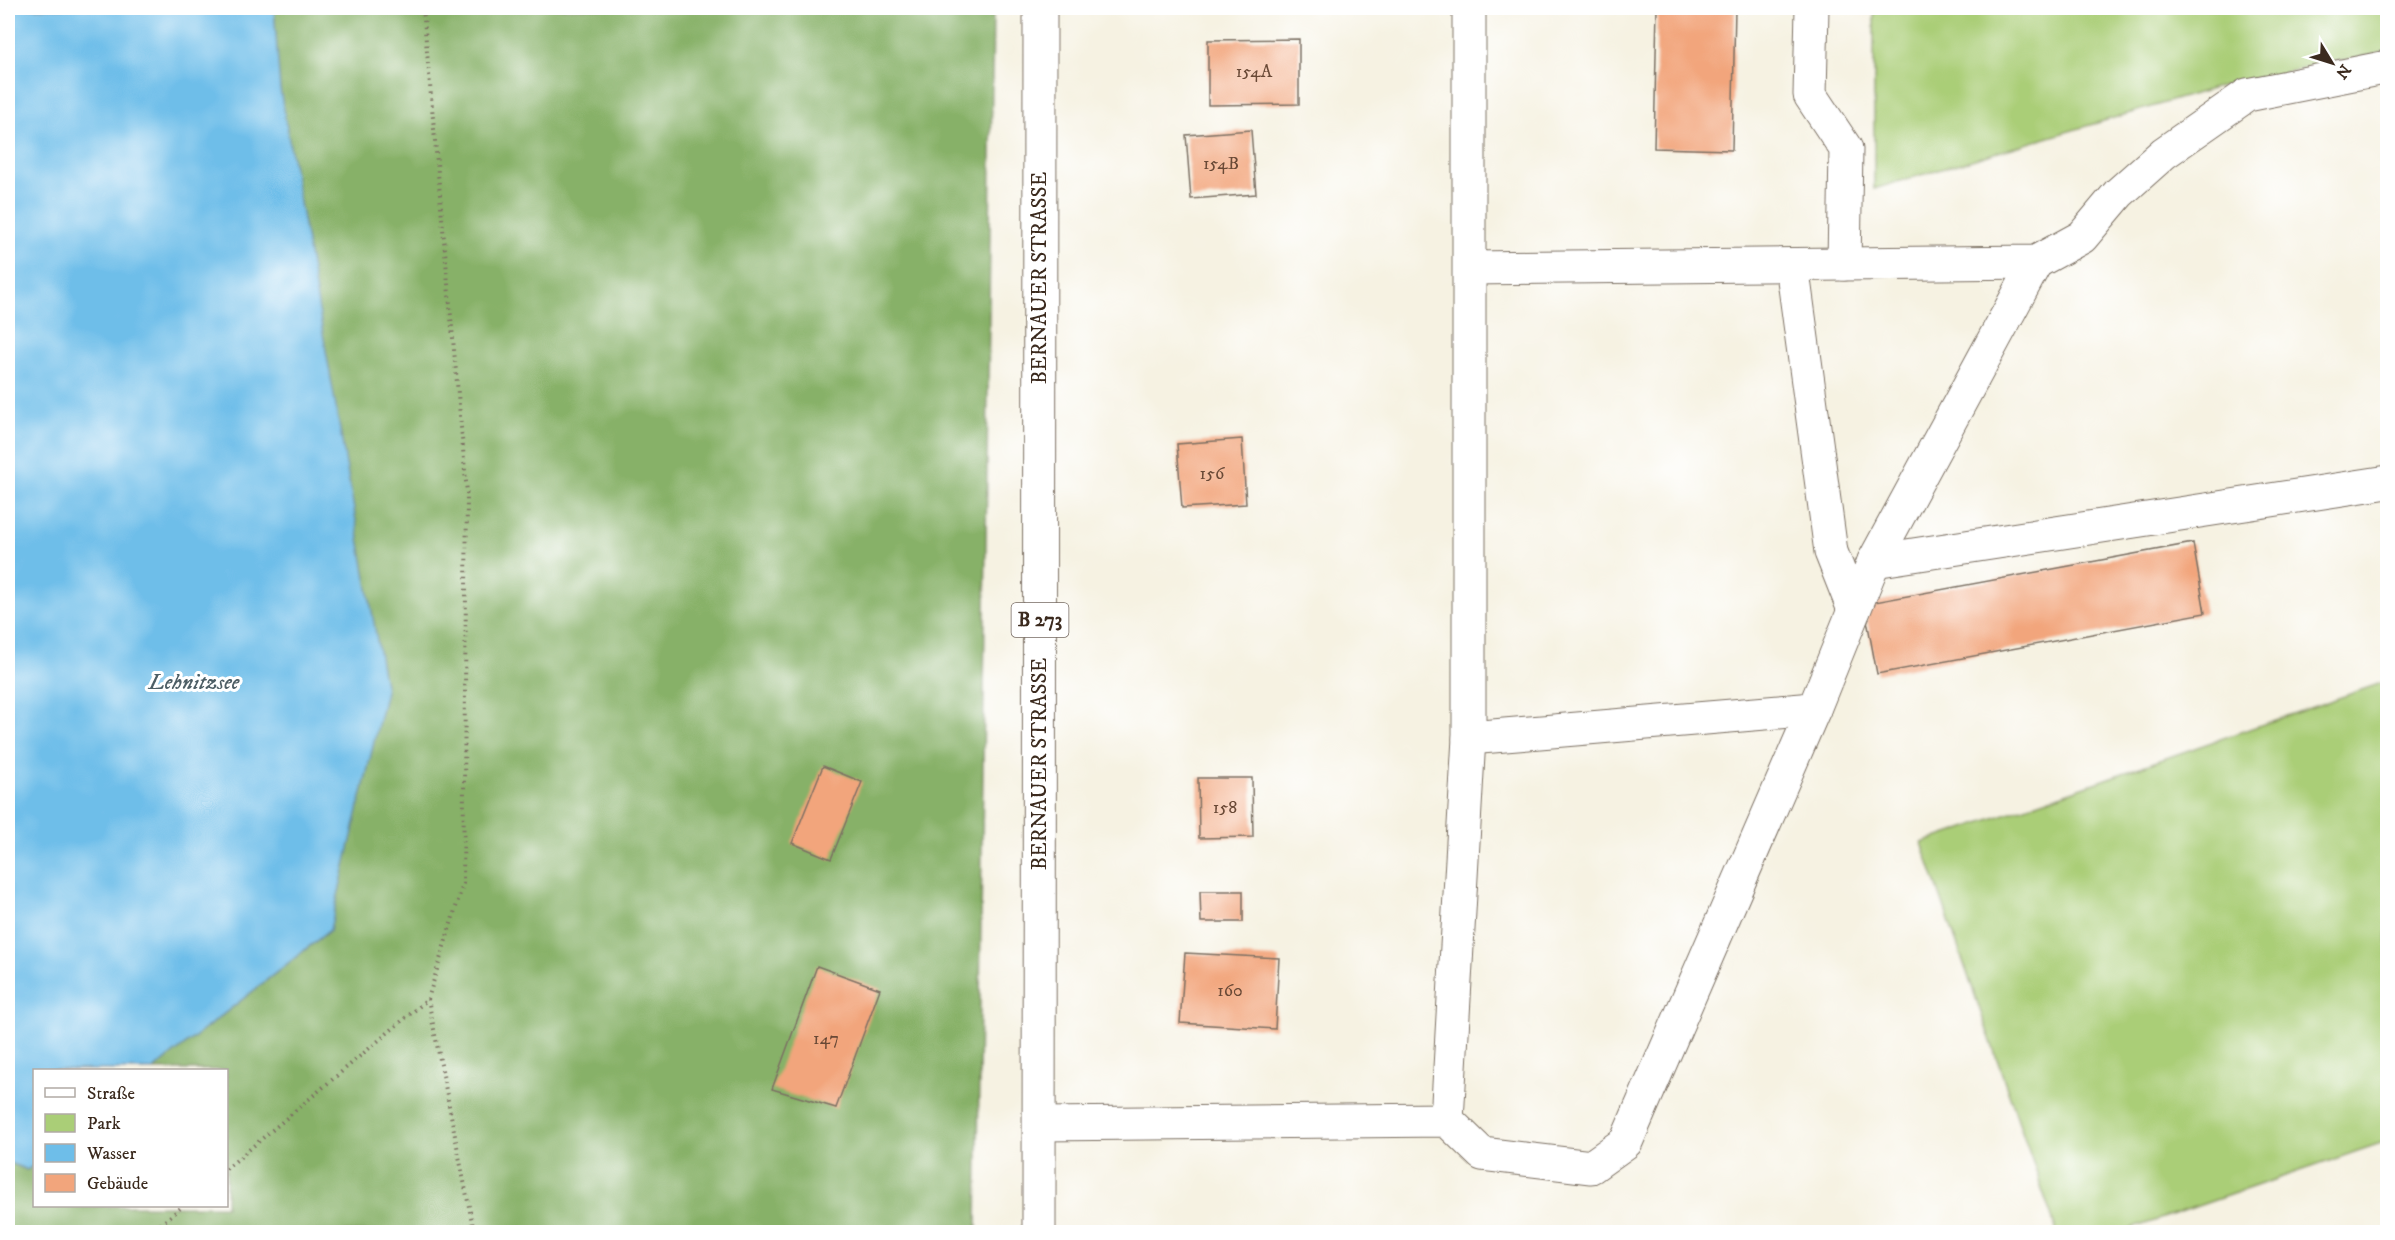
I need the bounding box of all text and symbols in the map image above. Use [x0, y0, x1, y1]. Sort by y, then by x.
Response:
north arrow [2302, 33, 2362, 93]
text: N [2331, 60, 2355, 83]
house number: 154A [1236, 61, 1273, 83]
house number: 154B [1203, 153, 1239, 175]
street label: BERNAUER STRASSE [1027, 172, 1053, 384]
house number: 156 [1200, 463, 1225, 485]
road number: B 273 [1012, 603, 1068, 637]
street label: BERNAUER STRASSE [1027, 658, 1053, 870]
water label: Lehnitzsee [147, 669, 240, 696]
house number: 158 [1213, 797, 1237, 819]
house number: 160 [1217, 980, 1243, 1002]
house number: 147 [813, 1028, 839, 1050]
legend [33, 1069, 228, 1207]
text: Straße [87, 1083, 135, 1105]
text: Park [87, 1113, 121, 1135]
text: Wasser [86, 1143, 137, 1165]
text: Gebäude [87, 1173, 148, 1195]

